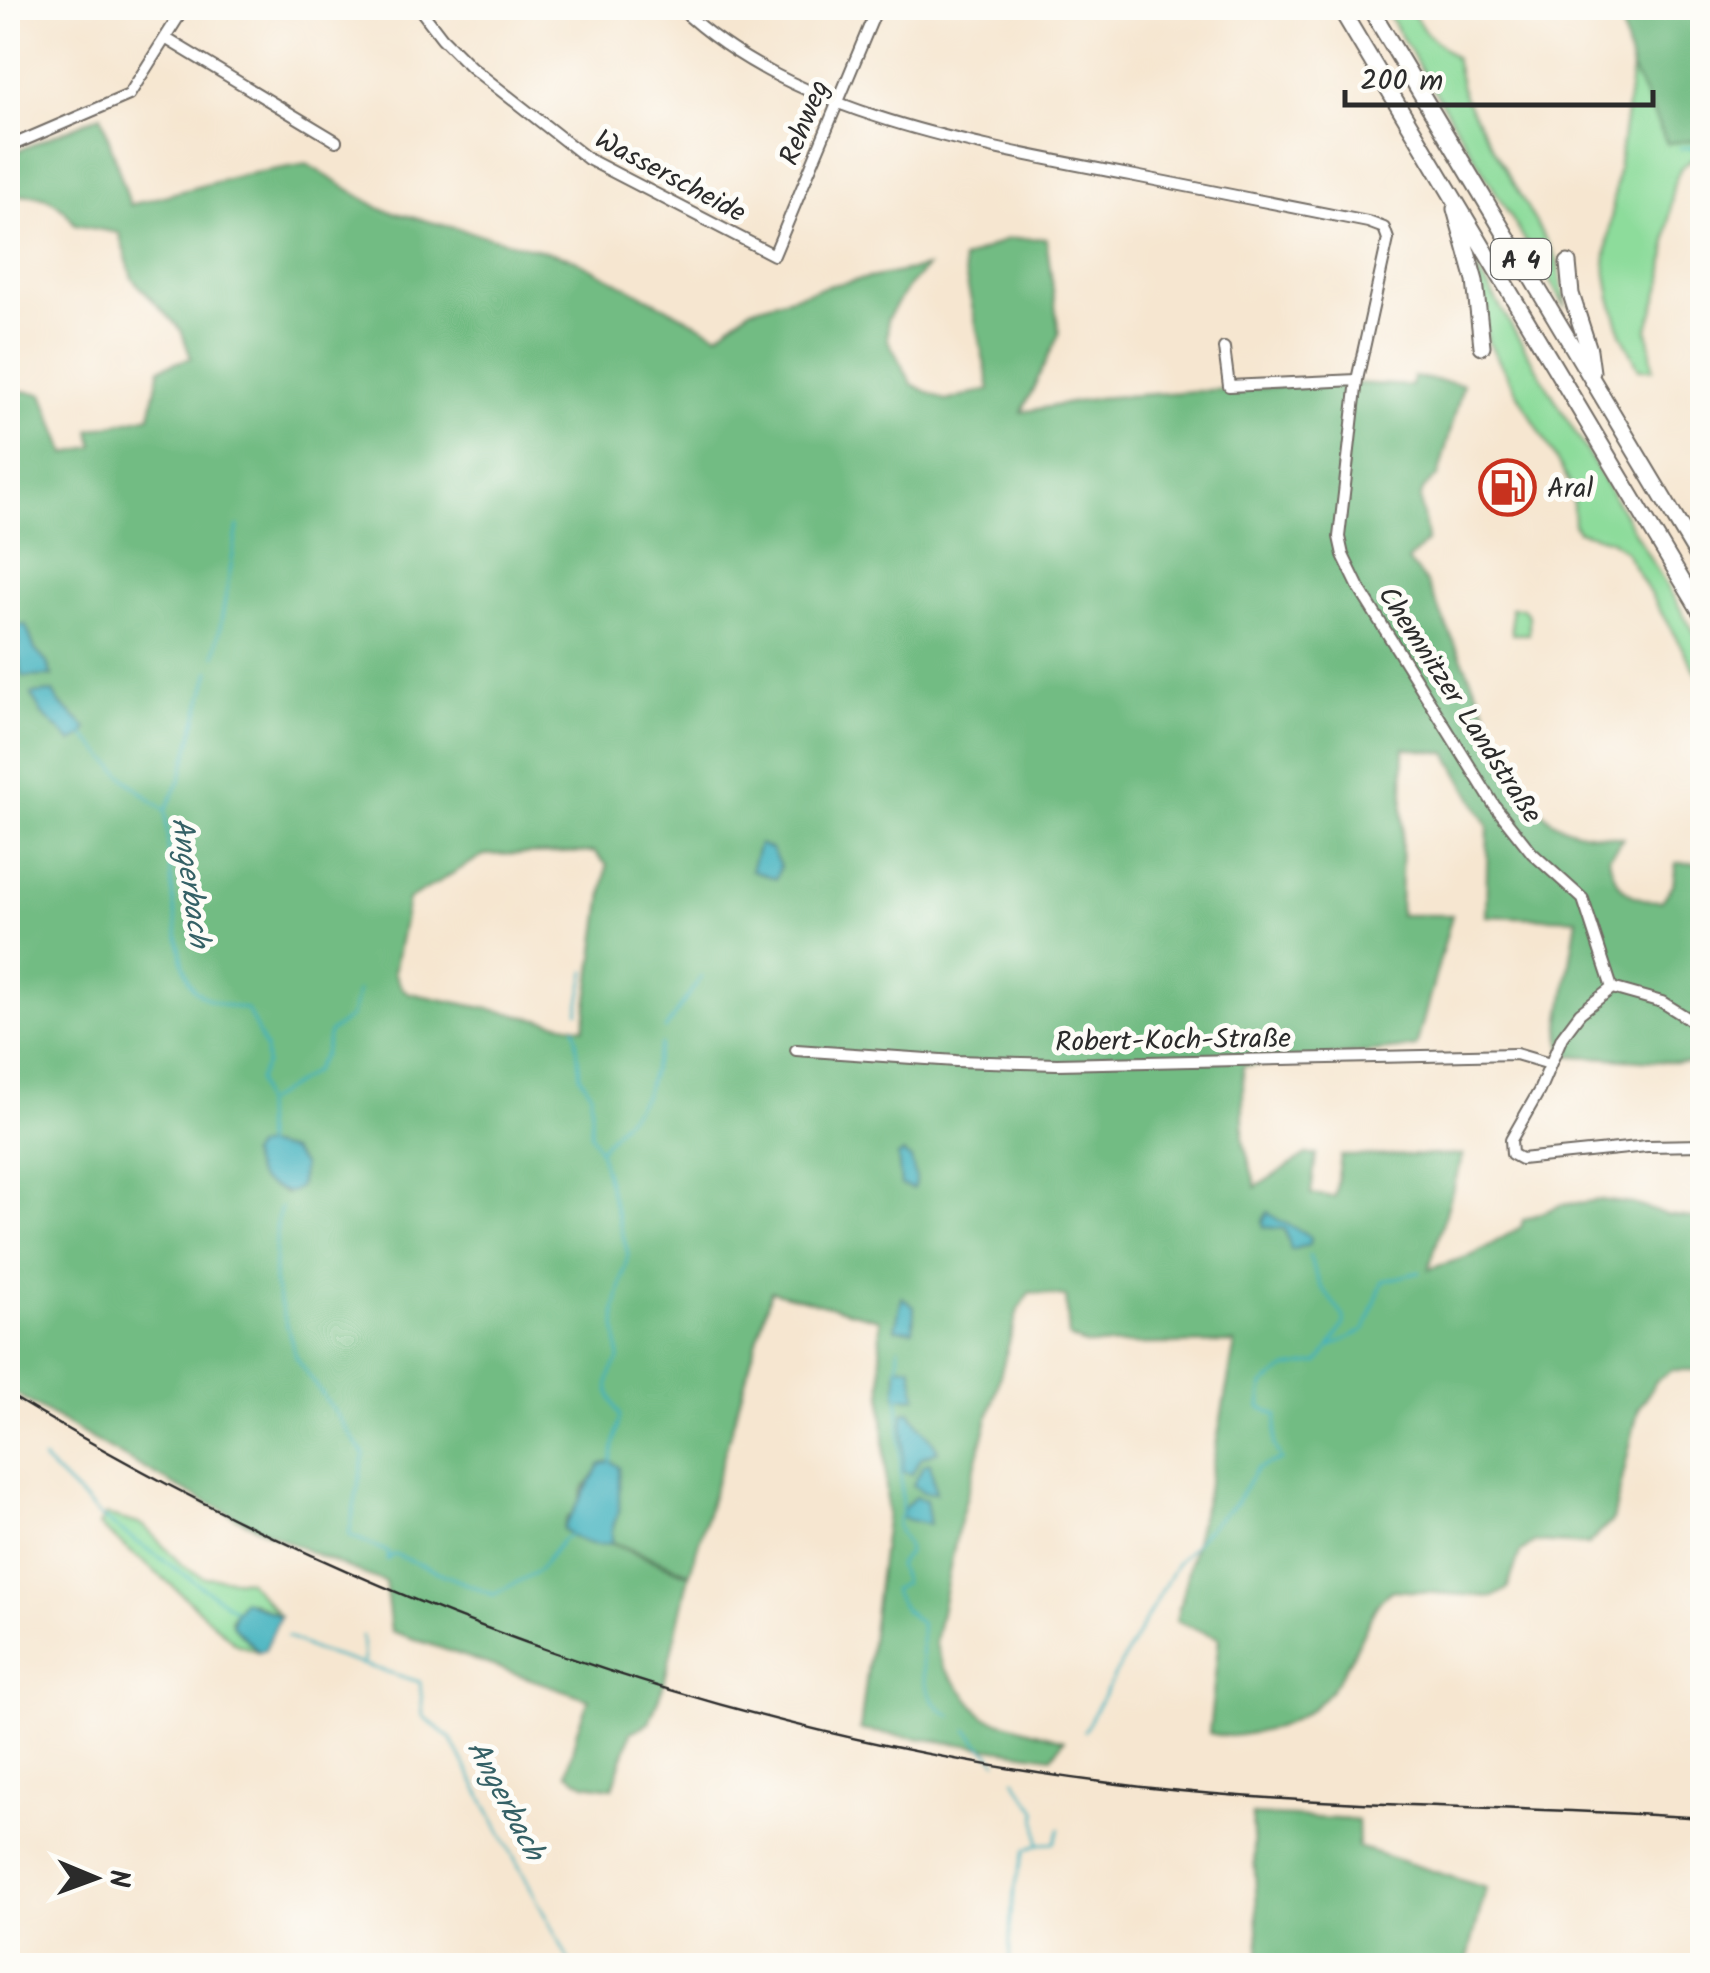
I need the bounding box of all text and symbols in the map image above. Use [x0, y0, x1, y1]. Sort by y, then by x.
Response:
scale bar [1345, 45, 1652, 107]
text: 200 m [1360, 58, 1443, 106]
street label: Rehweg [768, 73, 843, 172]
street label: Wasserscheide [586, 118, 754, 236]
road number: A 4 [1491, 239, 1551, 279]
fuel station icon: Aral [1478, 457, 1538, 517]
place label: Aral [1547, 467, 1593, 512]
street label: Chemnitzer Landstraße [1365, 577, 1553, 834]
water label: Angerbach [156, 814, 222, 953]
street label: Robert-Koch-Straße [1055, 1017, 1292, 1066]
water label: Angerbach [452, 1732, 558, 1873]
north arrow [45, 1828, 145, 1928]
text: N [95, 1869, 140, 1888]

